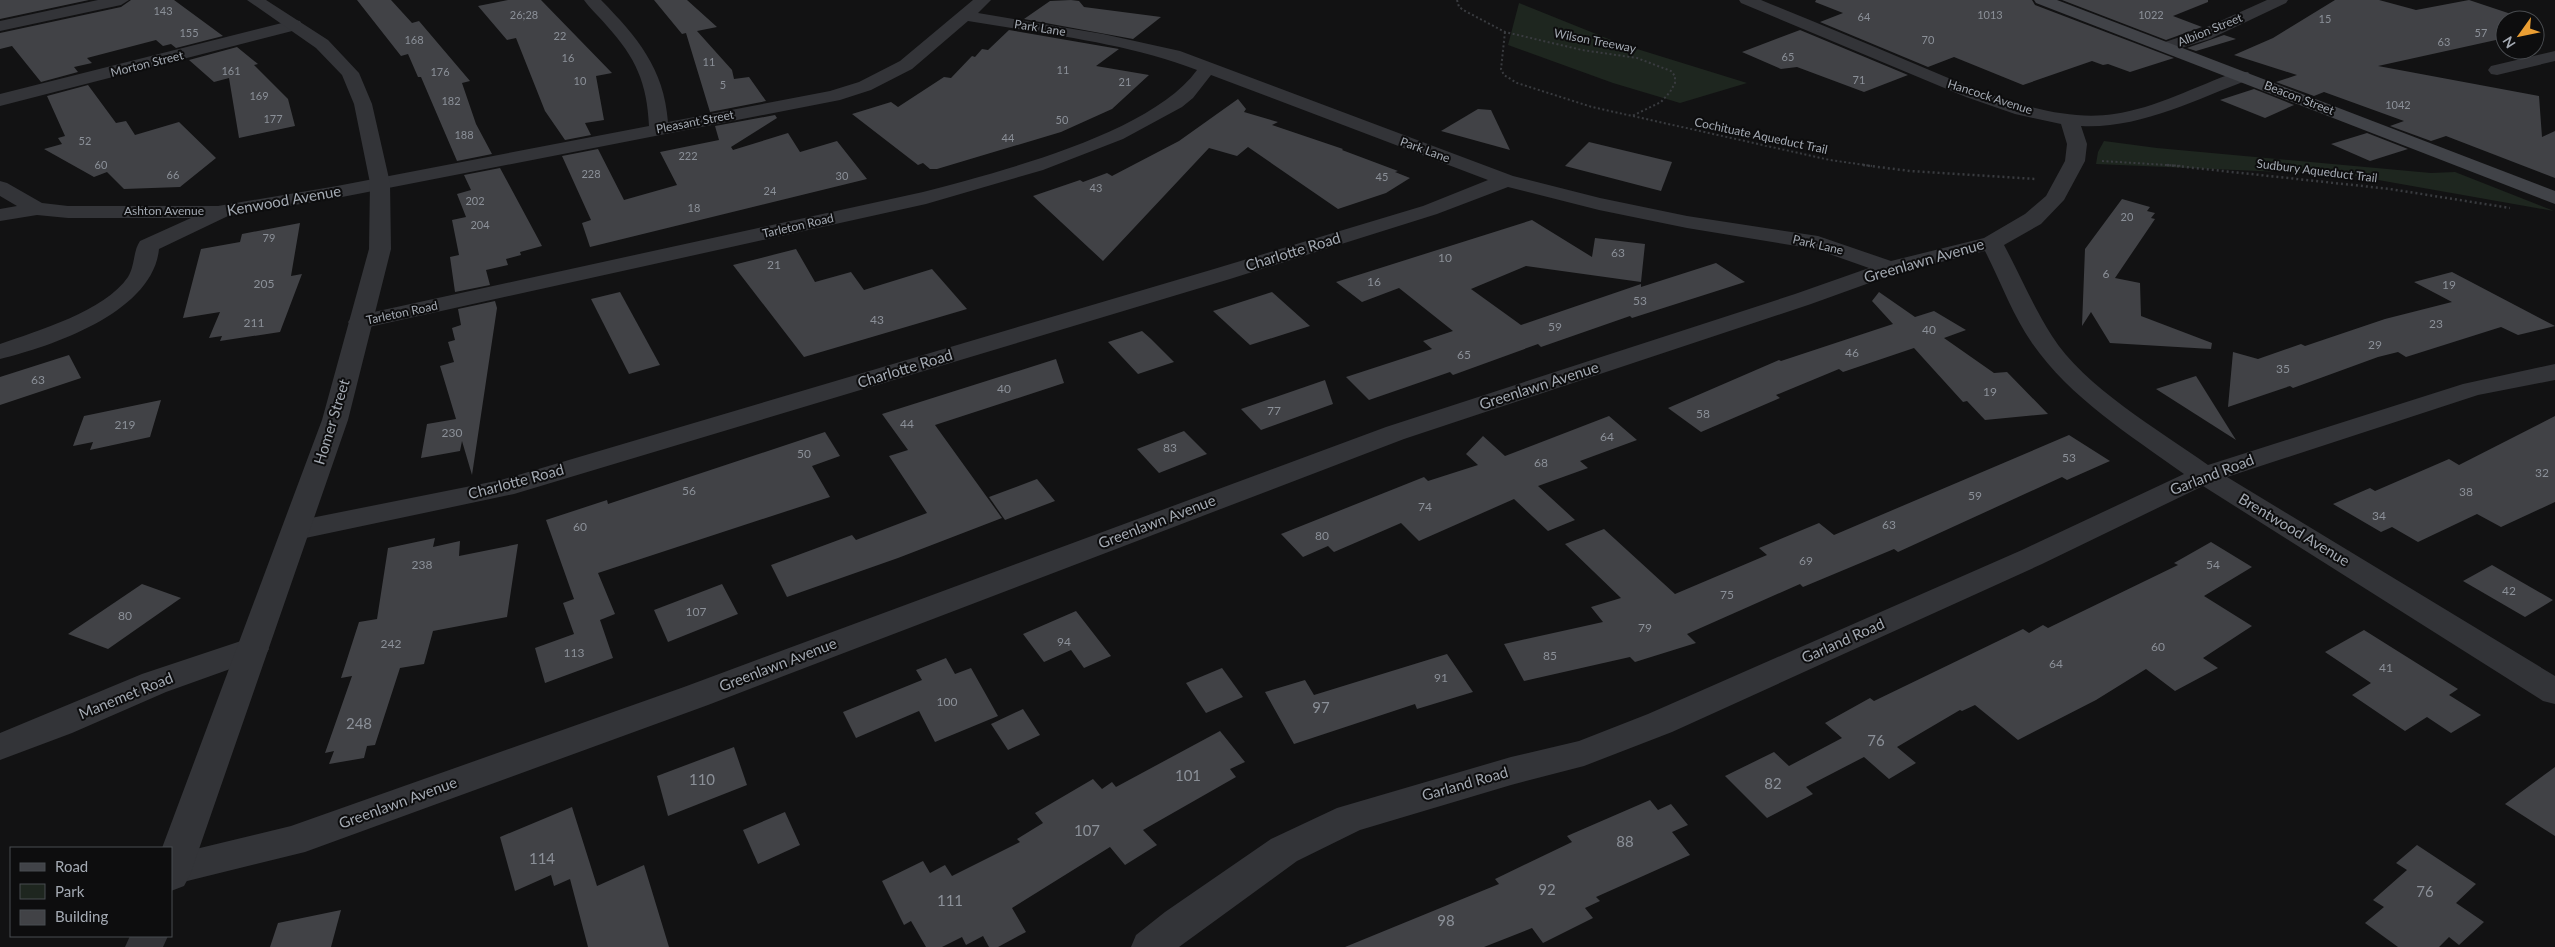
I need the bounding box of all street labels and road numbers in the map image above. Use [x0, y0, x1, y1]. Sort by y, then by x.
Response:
street label: Albion Street [2175, 9, 2245, 49]
street label: Park Lane [1013, 16, 1067, 39]
street label: Wilson Treeway [1553, 25, 1638, 56]
street label: Morton Street [109, 47, 186, 80]
street label: Hancock Avenue [1946, 76, 2034, 117]
street label: Beacon Street [2262, 77, 2337, 118]
street label: Pleasant Street [655, 106, 736, 136]
street label: Cochituate Aqueduct Trail [1693, 114, 1829, 157]
street label: Park Lane [1398, 134, 1452, 165]
street label: Sudbury Aqueduct Trail [2256, 156, 2378, 185]
street label: Kenwood Avenue [225, 181, 342, 219]
street label: Ashton Avenue [124, 203, 204, 218]
street label: Tarleton Road [761, 210, 835, 241]
street label: Charlotte Road [1243, 228, 1342, 274]
street label: Park Lane [1791, 231, 1845, 258]
street label: Greenlawn Avenue [1862, 234, 1986, 286]
street label: Tarleton Road [365, 298, 439, 327]
street label: Charlotte Road [855, 345, 954, 391]
street label: Greenlawn Avenue [1477, 357, 1601, 413]
street label: Homer Street [310, 376, 353, 467]
street label: Garland Road [2167, 450, 2256, 498]
street label: Charlotte Road [466, 460, 566, 502]
street label: Brentwood Avenue [2236, 489, 2353, 569]
street label: Greenlawn Avenue [1095, 490, 1218, 552]
street label: Garland Road [1798, 614, 1887, 666]
street label: Greenlawn Avenue [716, 633, 839, 695]
street label: Manemet Road [76, 668, 175, 722]
street label: Garland Road [1420, 762, 1510, 804]
street label: Greenlawn Avenue [336, 772, 459, 832]

